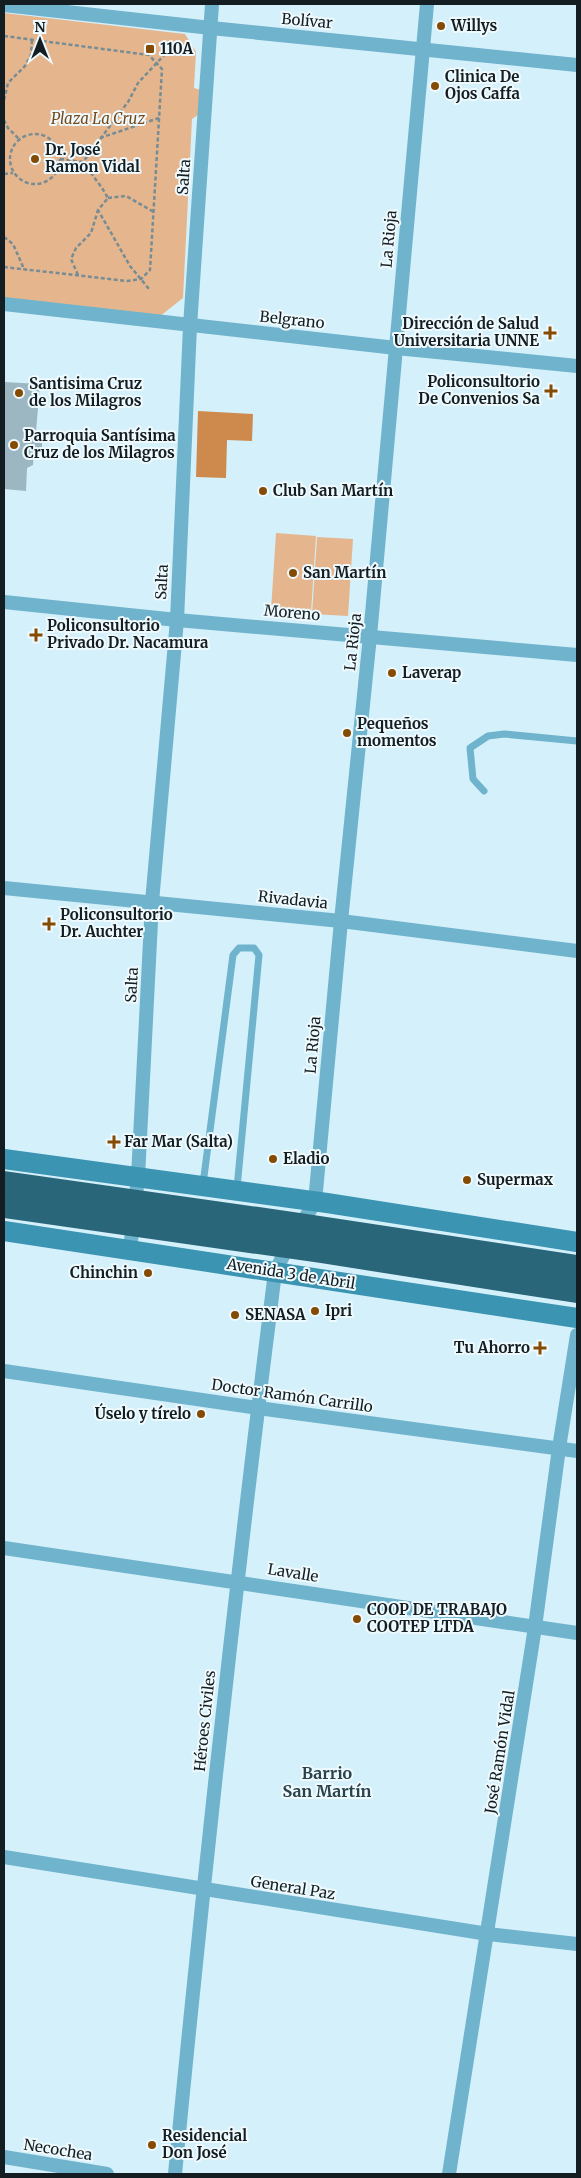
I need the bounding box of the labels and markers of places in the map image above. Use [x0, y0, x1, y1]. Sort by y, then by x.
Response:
place label: Willys [450, 16, 498, 35]
marker: Willys [435, 20, 447, 32]
place label: 110A [160, 39, 194, 58]
marker: 110A [144, 43, 156, 55]
place label: Clinica De Ojos Caffa [445, 67, 520, 103]
marker: Clinica De Ojos Caffa [429, 80, 441, 92]
place label: Dr. José Ramon Vidal [45, 140, 140, 176]
marker: Dr. José Ramon Vidal [29, 153, 41, 165]
place label: Dirección de Salud Universitaria UNNE [394, 314, 539, 350]
marker: Dirección de Salud Universitaria UNNE [543, 326, 557, 340]
place label: Policonsultorio De Convenios Sa [418, 372, 541, 408]
place label: Santisima Cruz de los Milagros [29, 374, 142, 410]
marker: Policonsultorio De Convenios Sa [544, 384, 558, 398]
marker: Santisima Cruz de los Milagros [13, 387, 25, 399]
place label: Parroquia Santísima Cruz de los Milagros [24, 426, 176, 462]
marker: Parroquia Santísima Cruz de los Milagros [8, 439, 20, 451]
place label: Club San Martín [273, 481, 393, 500]
marker: Club San Martín [257, 485, 269, 497]
place label: San Martín [303, 563, 386, 582]
marker: San Martín [287, 567, 299, 579]
place label: Policonsultorio Privado Dr. Nacamura [47, 616, 209, 652]
marker: Policonsultorio Privado Dr. Nacamura [29, 628, 43, 642]
place label: Laverap [402, 663, 462, 682]
marker: Laverap [386, 667, 398, 679]
place label: Pequeños momentos [357, 714, 437, 750]
marker: Pequeños momentos [341, 727, 353, 739]
place label: Policonsultorio Dr. Auchter [60, 905, 173, 941]
marker: Policonsultorio Dr. Auchter [42, 917, 56, 931]
place label: Far Mar (Salta) [124, 1132, 233, 1151]
marker: Far Mar (Salta) [108, 1136, 120, 1148]
place label: Eladio [283, 1149, 329, 1168]
marker: Eladio [267, 1153, 279, 1165]
place label: Supermax [477, 1170, 554, 1189]
marker: Supermax [461, 1174, 473, 1186]
place label: Chinchin [70, 1263, 138, 1282]
marker: Chinchin [142, 1267, 154, 1279]
place label: Ipri [325, 1301, 352, 1320]
place label: SENASA [245, 1305, 306, 1324]
marker: Ipri [309, 1305, 321, 1317]
marker: SENASA [229, 1309, 241, 1321]
place label: Tu Ahorro [454, 1338, 530, 1357]
marker: Tu Ahorro [534, 1342, 546, 1354]
place label: Úselo y tírelo [95, 1403, 191, 1423]
marker: Úselo y tírelo [195, 1408, 207, 1420]
place label: COOP DE TRABAJO COOTEP LTDA [367, 1600, 507, 1636]
marker: COOP DE TRABAJO COOTEP LTDA [351, 1613, 363, 1625]
place label: Residencial Don José [162, 2126, 247, 2162]
marker: Residencial Don José [146, 2139, 158, 2151]

